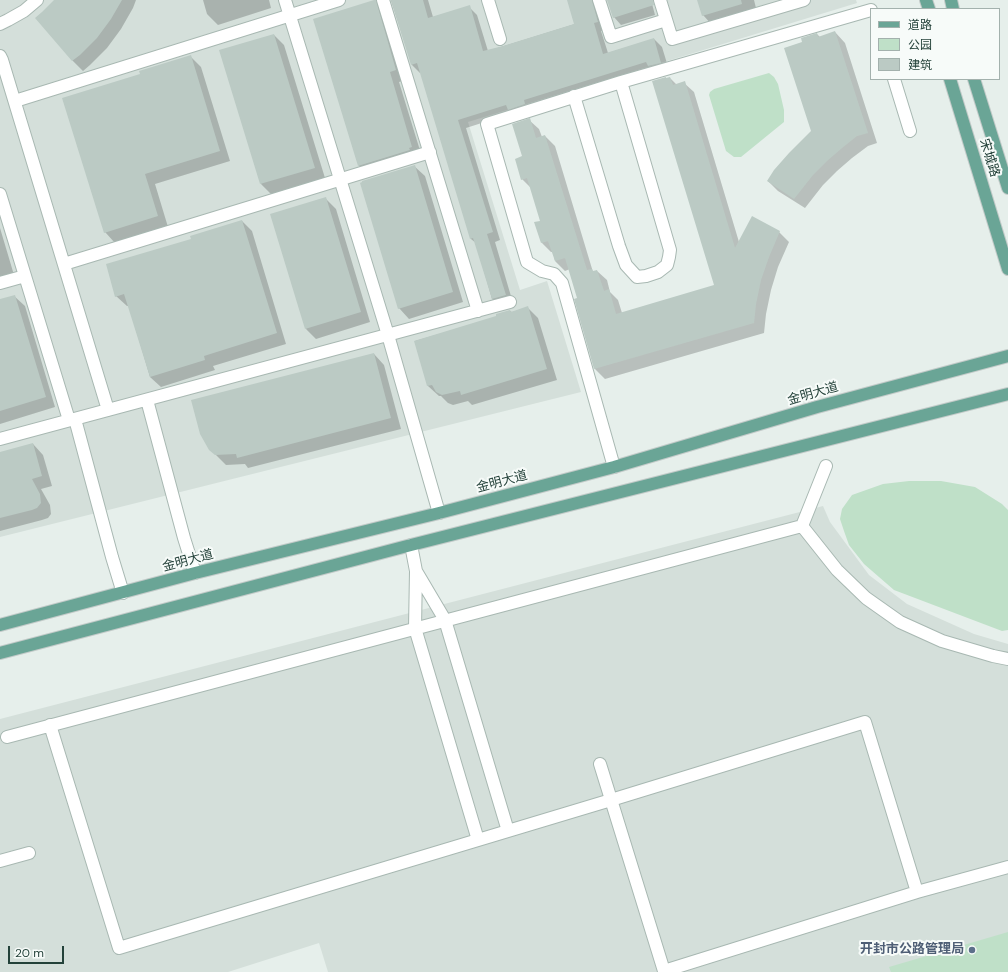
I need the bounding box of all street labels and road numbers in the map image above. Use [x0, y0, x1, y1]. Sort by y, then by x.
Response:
street label: 宋城路 [976, 137, 1002, 179]
street label: 金明大道 [786, 379, 840, 409]
street label: 金明大道 [475, 468, 529, 496]
street label: 金明大道 [161, 547, 215, 575]

